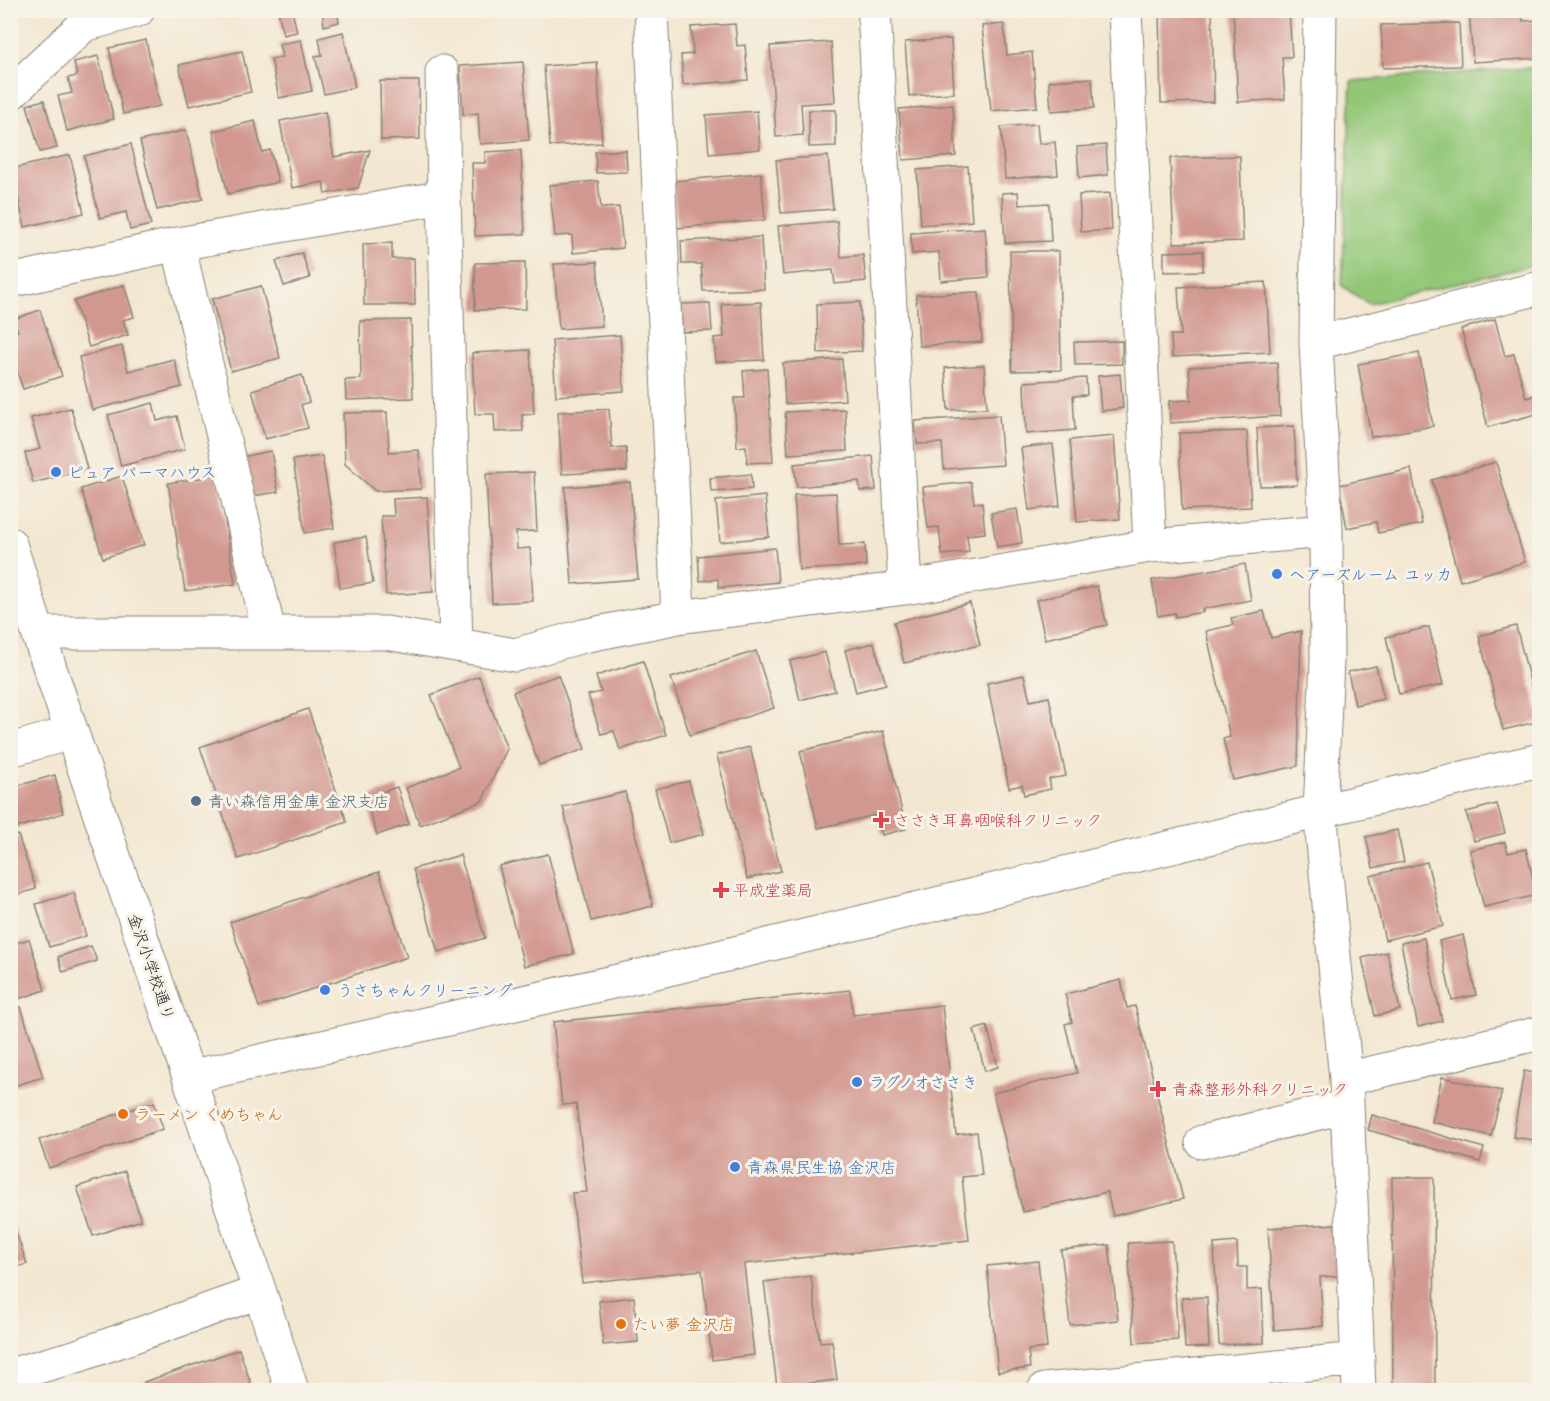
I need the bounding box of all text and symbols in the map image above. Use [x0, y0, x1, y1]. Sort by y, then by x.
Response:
place label: ピュア パーマハウス [68, 459, 217, 483]
marker: ピュア パーマハウス [49, 465, 63, 479]
place label: ヘアーズルーム ユッカ [1289, 561, 1452, 585]
marker: ヘアーズルーム ユッカ [1270, 567, 1284, 581]
place label: 青い森信用金庫 金沢支店 [208, 788, 389, 812]
marker: 青い森信用金庫 金沢支店 [189, 794, 203, 808]
place label: ささき耳鼻咽喉科クリニック [894, 807, 1102, 831]
marker: ささき耳鼻咽喉科クリニック [872, 811, 890, 829]
place label: 平成堂薬局 [733, 877, 813, 901]
marker: 平成堂薬局 [714, 883, 728, 897]
street label: 金沢小学校通り [123, 910, 183, 1024]
place label: うさちゃんクリーニング [337, 977, 513, 1001]
marker: うさちゃんクリーニング [318, 983, 332, 997]
place label: ラグノオささき [869, 1069, 978, 1093]
marker: ラグノオささき [850, 1075, 864, 1089]
place label: 青森整形外科クリニック [1172, 1076, 1348, 1100]
marker: 青森整形外科クリニック [1149, 1080, 1167, 1098]
place label: ラーメン くめちゃん [135, 1101, 283, 1125]
marker: ラーメン くめちゃん [116, 1107, 130, 1121]
place label: 青森県民生協 金沢店 [747, 1154, 896, 1178]
marker: 青森県民生協 金沢店 [728, 1160, 742, 1174]
place label: たい夢 金沢店 [633, 1311, 734, 1335]
marker: たい夢 金沢店 [614, 1317, 628, 1331]

